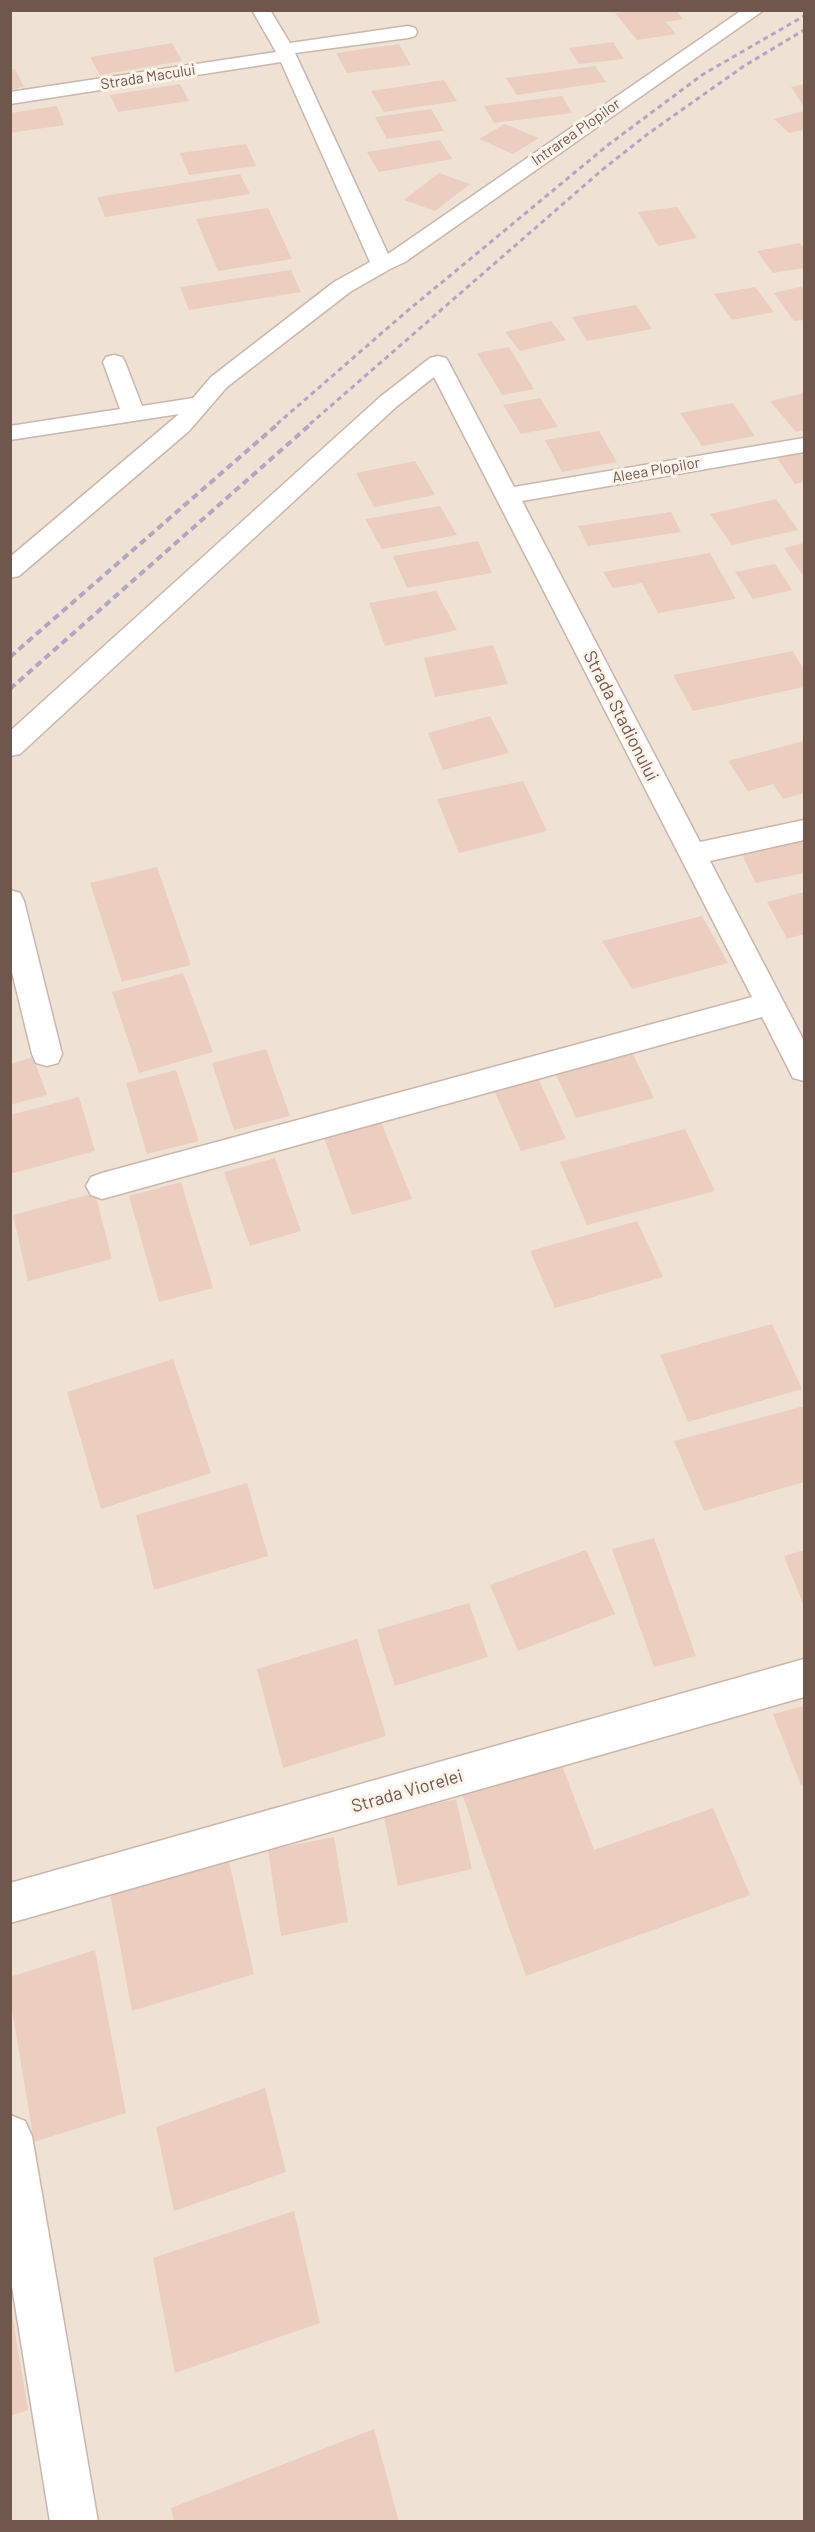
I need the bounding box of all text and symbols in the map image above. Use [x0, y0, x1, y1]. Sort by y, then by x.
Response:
street label: Strada Macului [99, 61, 197, 93]
street label: Intrarea Plopilor [528, 95, 624, 169]
street label: Aleea Plopilor [611, 453, 701, 487]
street label: Strada Stadionului [579, 647, 663, 785]
street label: Strada Viorelei [349, 1765, 465, 1817]

